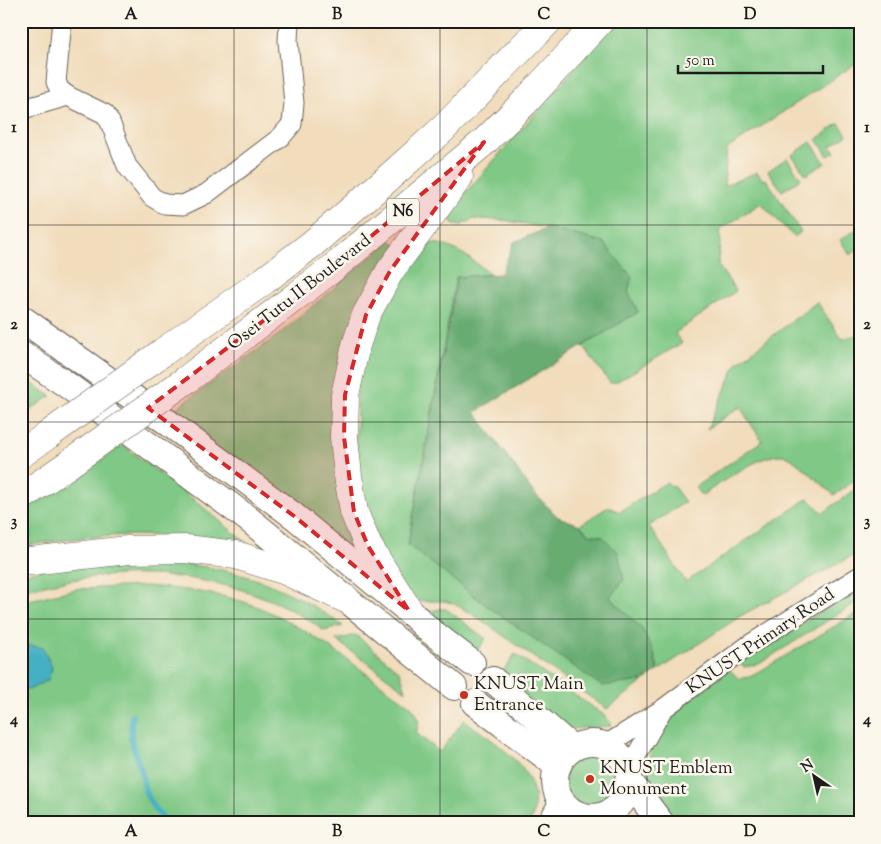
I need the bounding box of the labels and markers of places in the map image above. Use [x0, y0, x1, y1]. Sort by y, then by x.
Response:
place label: KNUST Main Entrance [474, 672, 584, 719]
marker: KNUST Main Entrance [458, 689, 470, 701]
place label: KNUST Emblem Monument [600, 756, 733, 803]
marker: KNUST Emblem Monument [584, 773, 596, 785]

